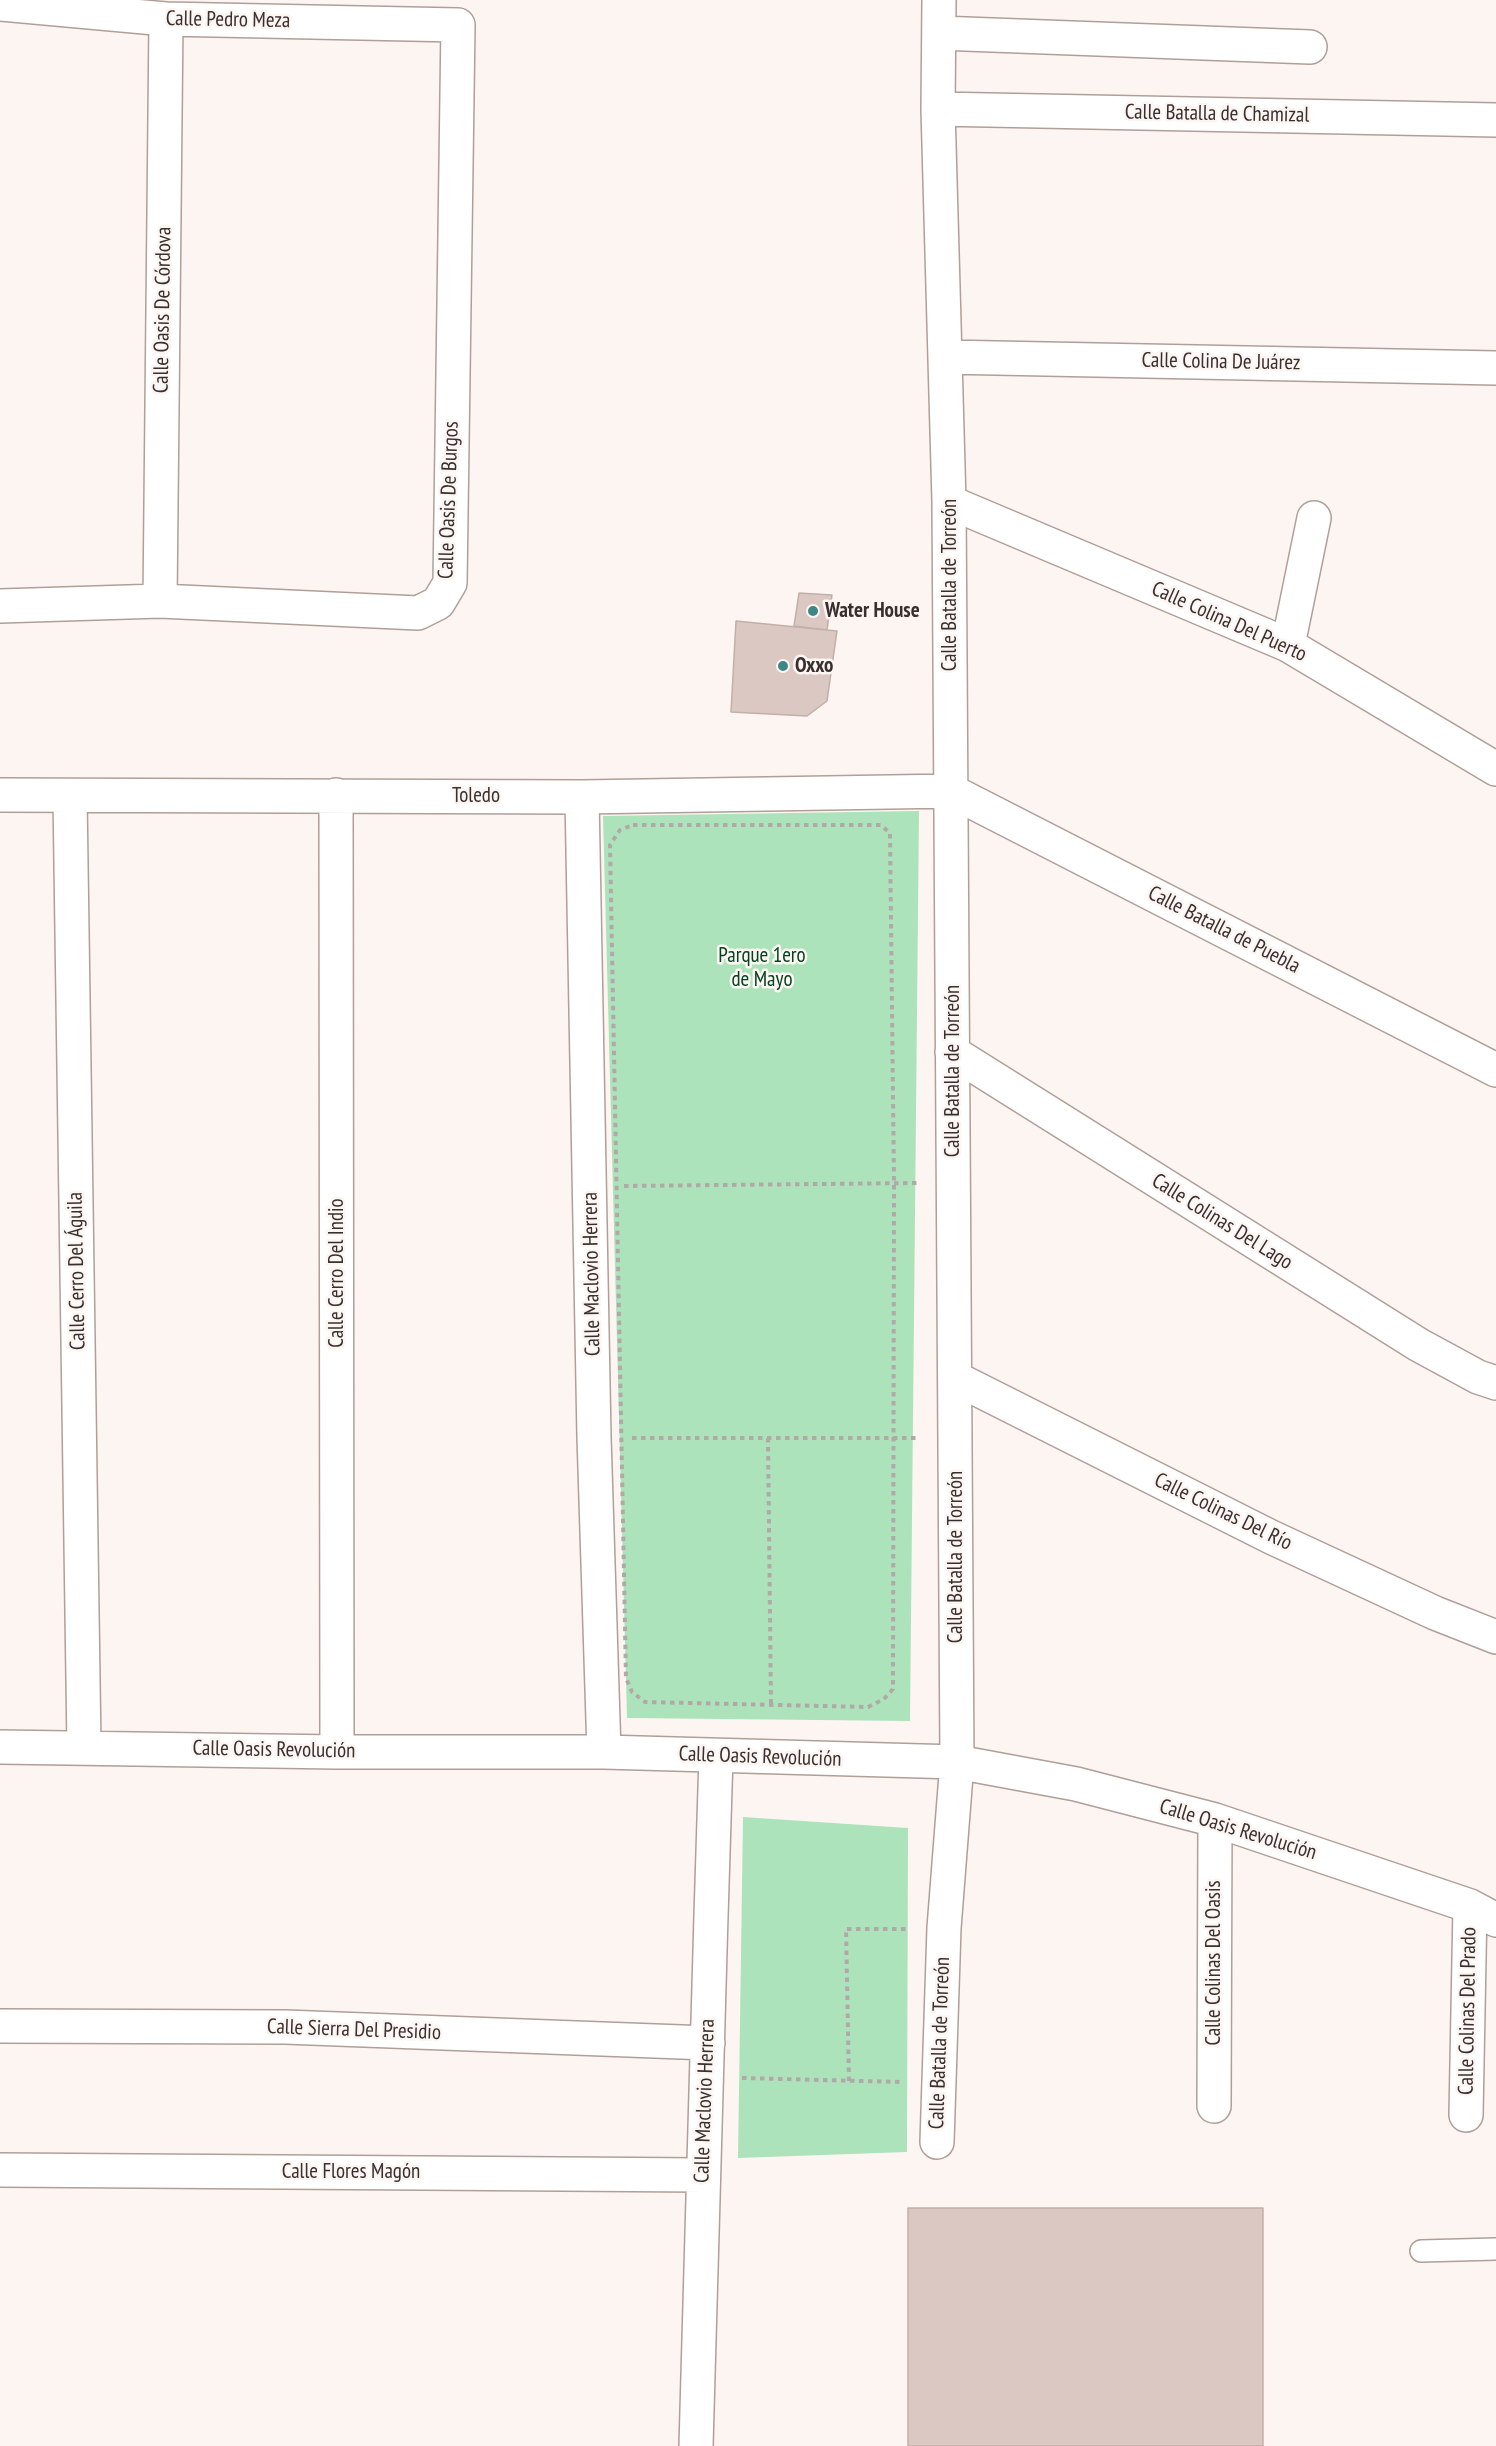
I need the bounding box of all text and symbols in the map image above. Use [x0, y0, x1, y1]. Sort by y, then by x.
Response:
street label: Calle Pedro Meza [166, 6, 290, 34]
street label: Calle Batalla de Chamizal [1125, 100, 1309, 128]
street label: Calle Oasis De Córdova [149, 227, 177, 393]
street label: Calle Colina De Juárez [1141, 348, 1301, 376]
street label: Calle Oasis De Burgos [434, 421, 464, 579]
street label: Calle Batalla de Torreón [937, 499, 963, 671]
street label: Calle Colina Del Puerto [1148, 577, 1310, 667]
place label: Water House [825, 598, 920, 624]
marker: Water House [806, 604, 820, 618]
place label: Oxxo [795, 653, 833, 679]
marker: Oxxo [776, 659, 790, 673]
street label: Toledo [452, 783, 500, 809]
street label: Calle Batalla de Puebla [1144, 881, 1304, 979]
park label: Parque 1ero de Mayo [718, 943, 806, 993]
street label: Calle Batalla de Torreón [940, 985, 966, 1157]
street label: Calle Colinas Del Lago [1147, 1169, 1297, 1275]
street label: Calle Cerro Del Águila [63, 1192, 91, 1350]
street label: Calle Maclovio Herrera [578, 1192, 606, 1356]
street label: Calle Cerro Del Indio [324, 1198, 350, 1348]
street label: Calle Colinas Del Río [1150, 1468, 1296, 1556]
street label: Calle Batalla de Torreón [943, 1471, 969, 1643]
street label: Calle Oasis Revolución [192, 1736, 356, 1764]
street label: Calle Oasis Revolución [678, 1742, 842, 1772]
street label: Calle Oasis Revolución [1156, 1794, 1320, 1866]
street label: Calle Colinas Del Oasis [1201, 1880, 1227, 2046]
street label: Calle Colinas Del Prado [1454, 1927, 1482, 2095]
street label: Calle Batalla de Torreón [924, 1956, 956, 2130]
street label: Calle Sierra Del Presidio [267, 2014, 441, 2046]
street label: Calle Maclovio Herrera [690, 2019, 720, 2183]
street label: Calle Flores Magón [282, 2159, 420, 2185]

